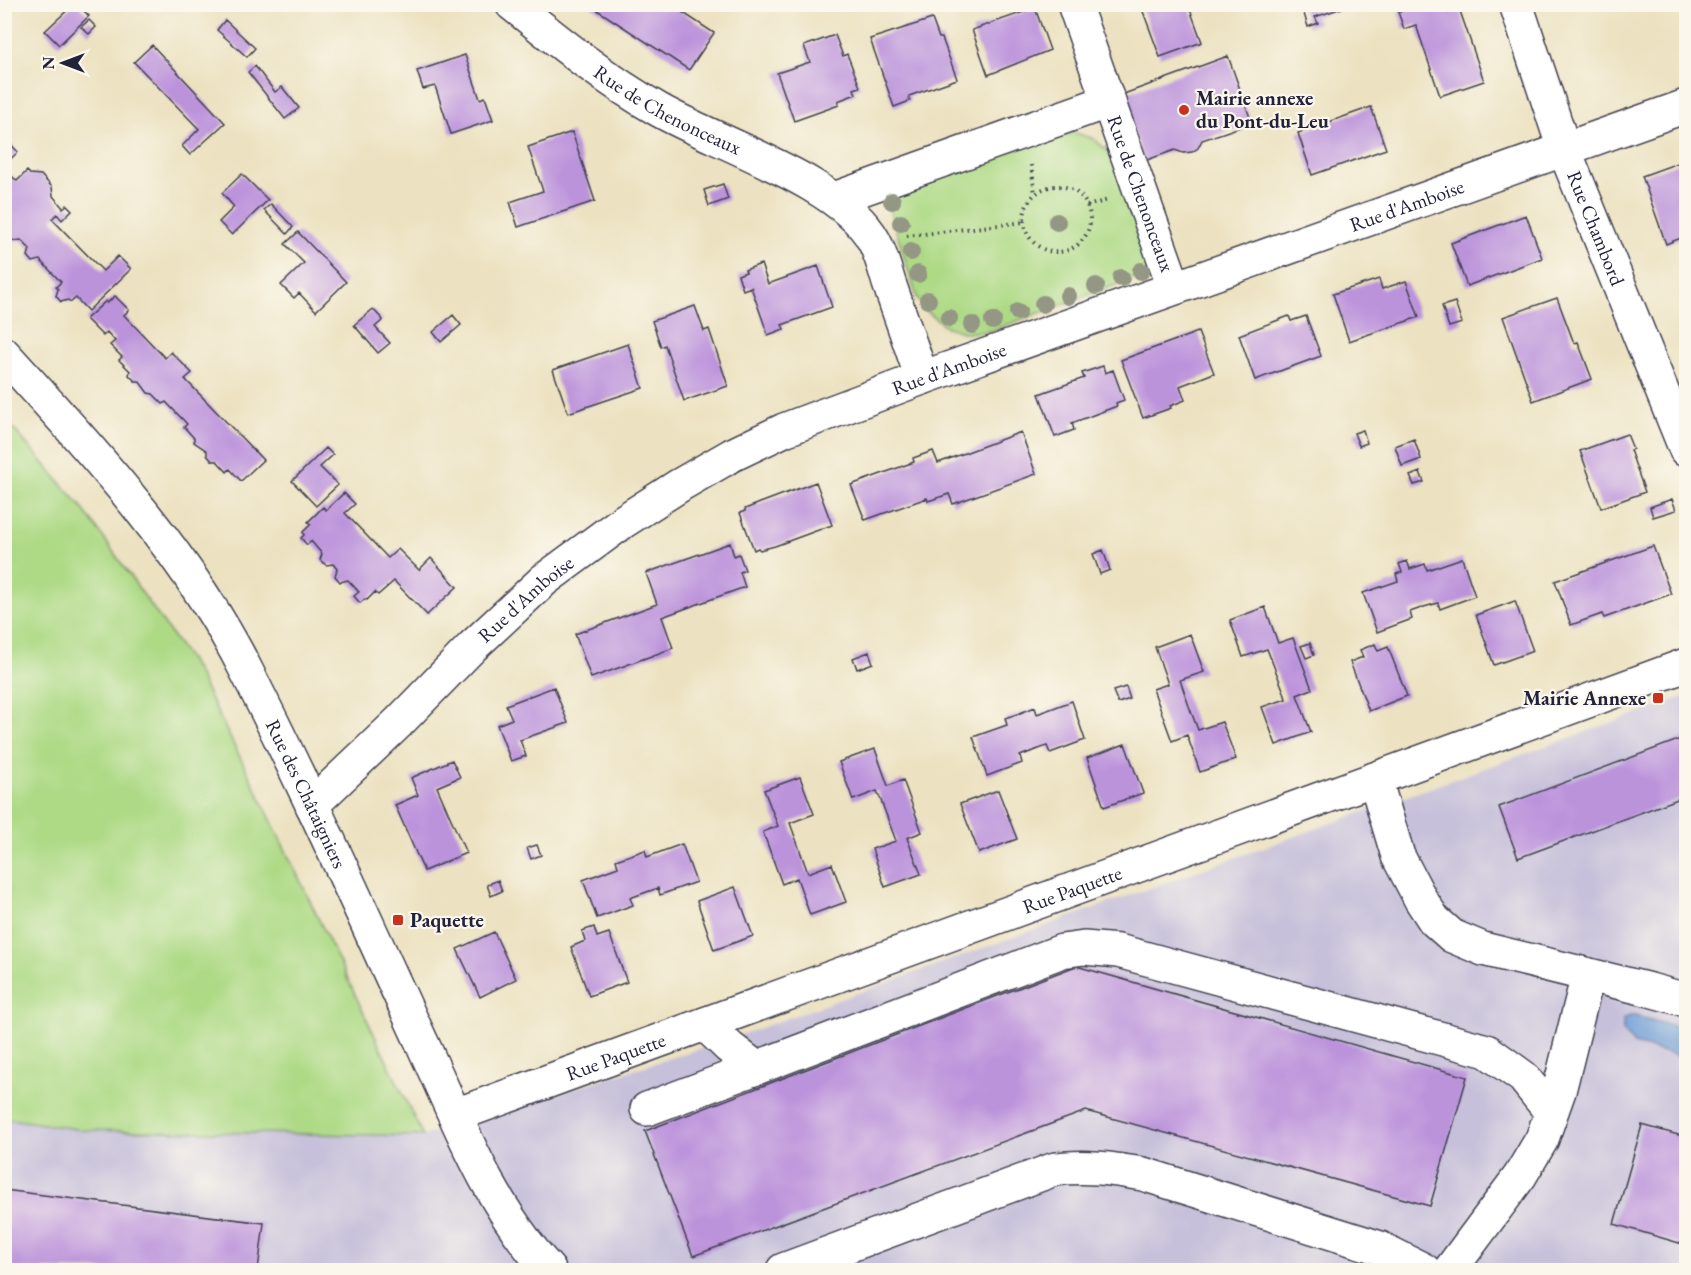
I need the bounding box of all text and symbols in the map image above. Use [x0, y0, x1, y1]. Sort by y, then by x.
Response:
north arrow [33, 33, 93, 93]
text: N [38, 56, 59, 69]
street label: Rue de Chenonceaux [589, 59, 746, 161]
place label: Mairie annexe du Pont-du-Leu [1196, 85, 1329, 134]
marker: Mairie annexe du Pont-du-Leu [1177, 103, 1191, 117]
street label: Rue de Chenonceaux [1101, 112, 1181, 276]
street label: Rue Chambord [1561, 167, 1631, 290]
street label: Rue d'Amboise [1346, 173, 1468, 238]
street label: Rue d'Amboise [888, 336, 1010, 401]
street label: Rue d'Amboise [472, 550, 579, 648]
place label: Mairie Annexe [1523, 685, 1646, 711]
marker: Mairie Annexe [1651, 691, 1665, 705]
street label: Rue des Châtaigniers [260, 715, 353, 872]
street label: Rue Paquette [1019, 859, 1125, 920]
place label: Paquette [410, 907, 484, 933]
marker: Paquette [391, 913, 405, 927]
street label: Rue Paquette [562, 1026, 669, 1087]

